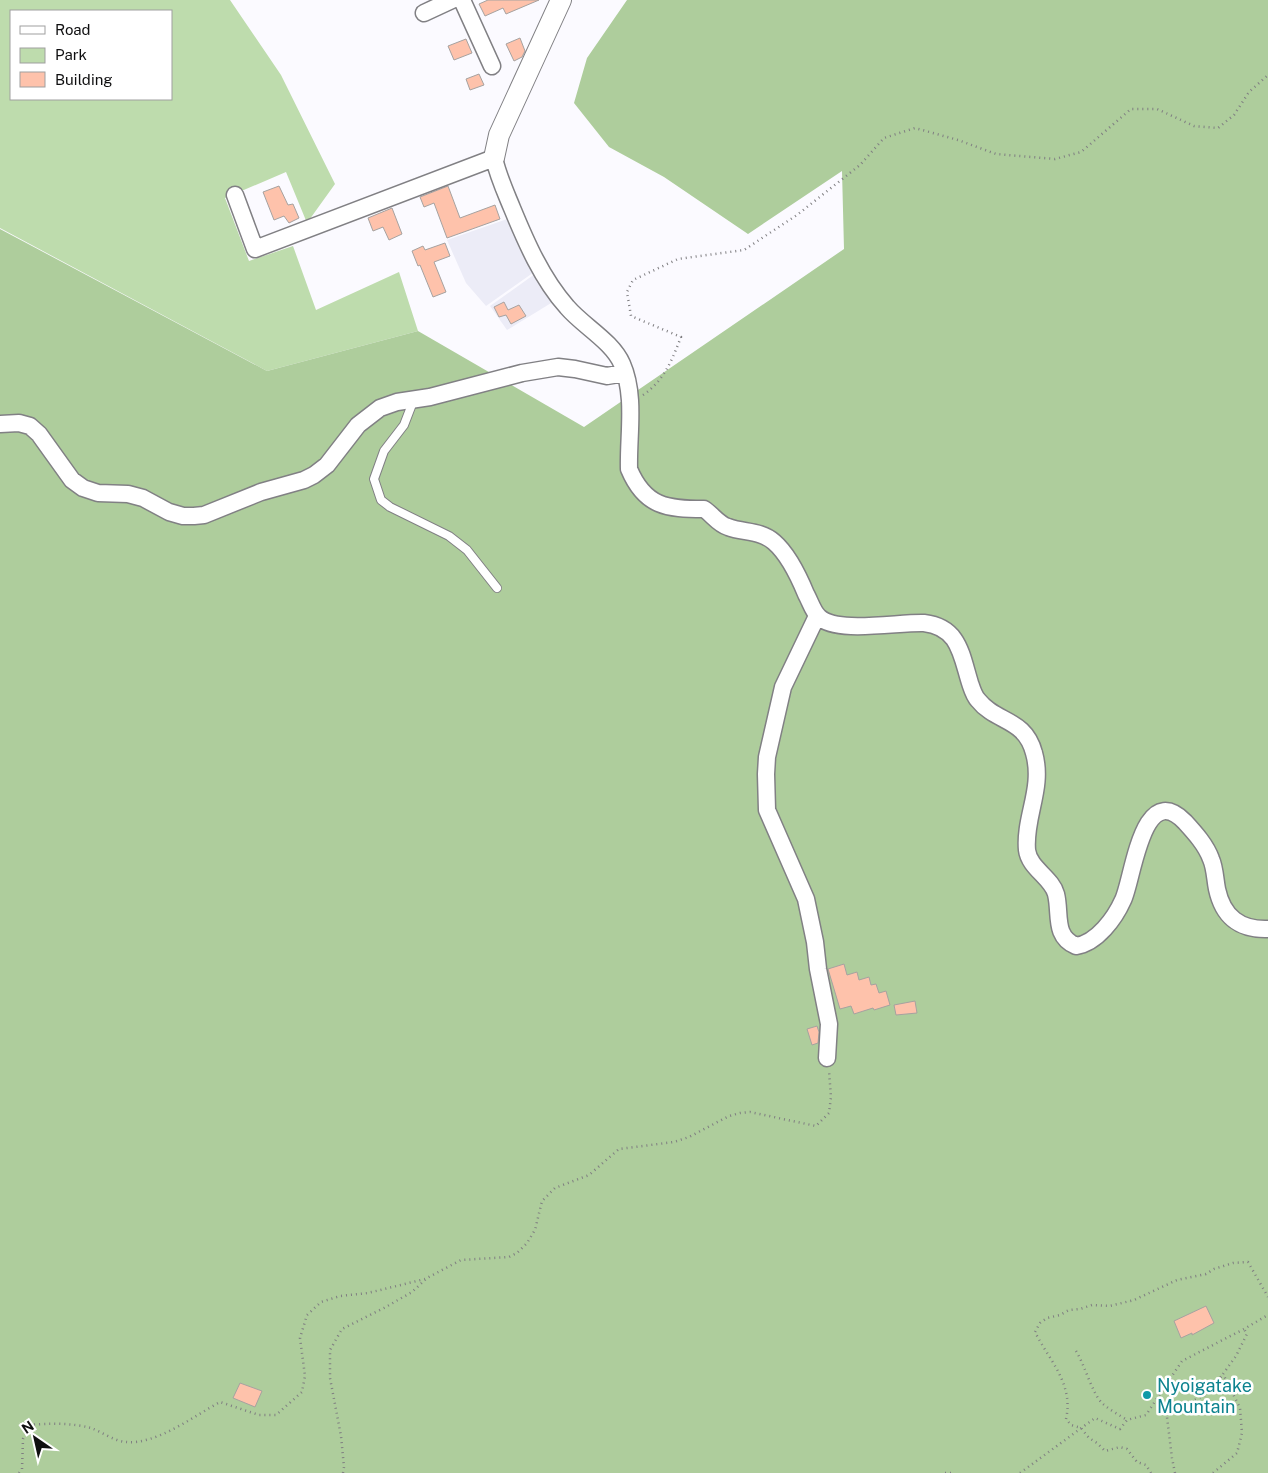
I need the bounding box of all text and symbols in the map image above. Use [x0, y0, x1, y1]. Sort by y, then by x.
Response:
legend [10, 10, 172, 100]
text: Road [55, 21, 91, 38]
text: Park [55, 46, 87, 63]
text: Building [55, 71, 113, 88]
place label: Nyoigatake Mountain [1157, 1375, 1252, 1417]
marker: Nyoigatake Mountain [1141, 1389, 1153, 1401]
north arrow [10, 1413, 60, 1463]
text: N [19, 1418, 37, 1437]

